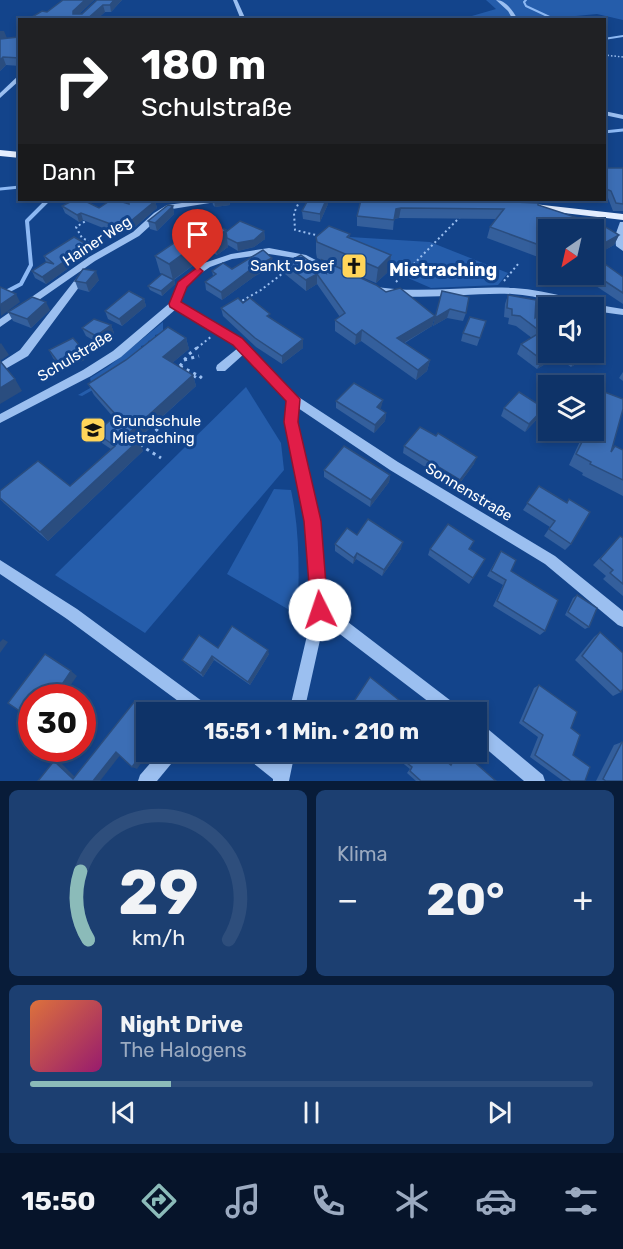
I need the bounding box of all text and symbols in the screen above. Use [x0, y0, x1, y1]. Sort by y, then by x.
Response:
text: 180 m [141, 40, 266, 90]
icon: right [42, 42, 120, 120]
text: Schulstraße [141, 91, 292, 123]
icon: arrive [108, 156, 141, 189]
text: Dann [42, 159, 96, 186]
pin [172, 209, 223, 271]
street label: Hainer Weg [59, 212, 135, 270]
icon: arrive [181, 218, 214, 251]
north arrow [538, 219, 604, 285]
map controls [538, 219, 604, 441]
church icon: Sankt Josef [339, 251, 369, 281]
place label: Sankt Josef [250, 257, 334, 275]
district label: Mietraching [389, 259, 497, 281]
button: sound [538, 297, 604, 363]
street label: Schulstraße [34, 327, 116, 385]
button: layers [538, 375, 604, 441]
place label: Grundschule Mietraching [112, 412, 201, 447]
school or university icon: Grundschule Mietraching [78, 415, 108, 445]
street label: Sonnenstraße [422, 459, 516, 525]
position arrow [288, 578, 352, 642]
speed limit sign: 30 [18, 684, 96, 762]
text: 15:51 · 1 Min. · 210 m [204, 718, 419, 745]
text: Klima [337, 842, 388, 866]
text: 29 [118, 856, 198, 930]
text: 20° [426, 873, 505, 926]
text: − [337, 880, 358, 919]
text: + [572, 880, 593, 919]
text: km/h [131, 925, 185, 950]
text: Night Drive [120, 1011, 243, 1038]
text: The Halogens [120, 1038, 247, 1062]
icon: previous [107, 1096, 140, 1129]
icon: pause [295, 1096, 328, 1129]
icon: next [483, 1096, 516, 1129]
icon: directions [138, 1180, 180, 1222]
icon: music [222, 1180, 264, 1222]
icon: phone [307, 1180, 349, 1222]
icon: climate [391, 1180, 433, 1222]
icon: car [475, 1180, 517, 1222]
icon: filters [560, 1180, 602, 1222]
text: 15:50 [21, 1185, 96, 1217]

